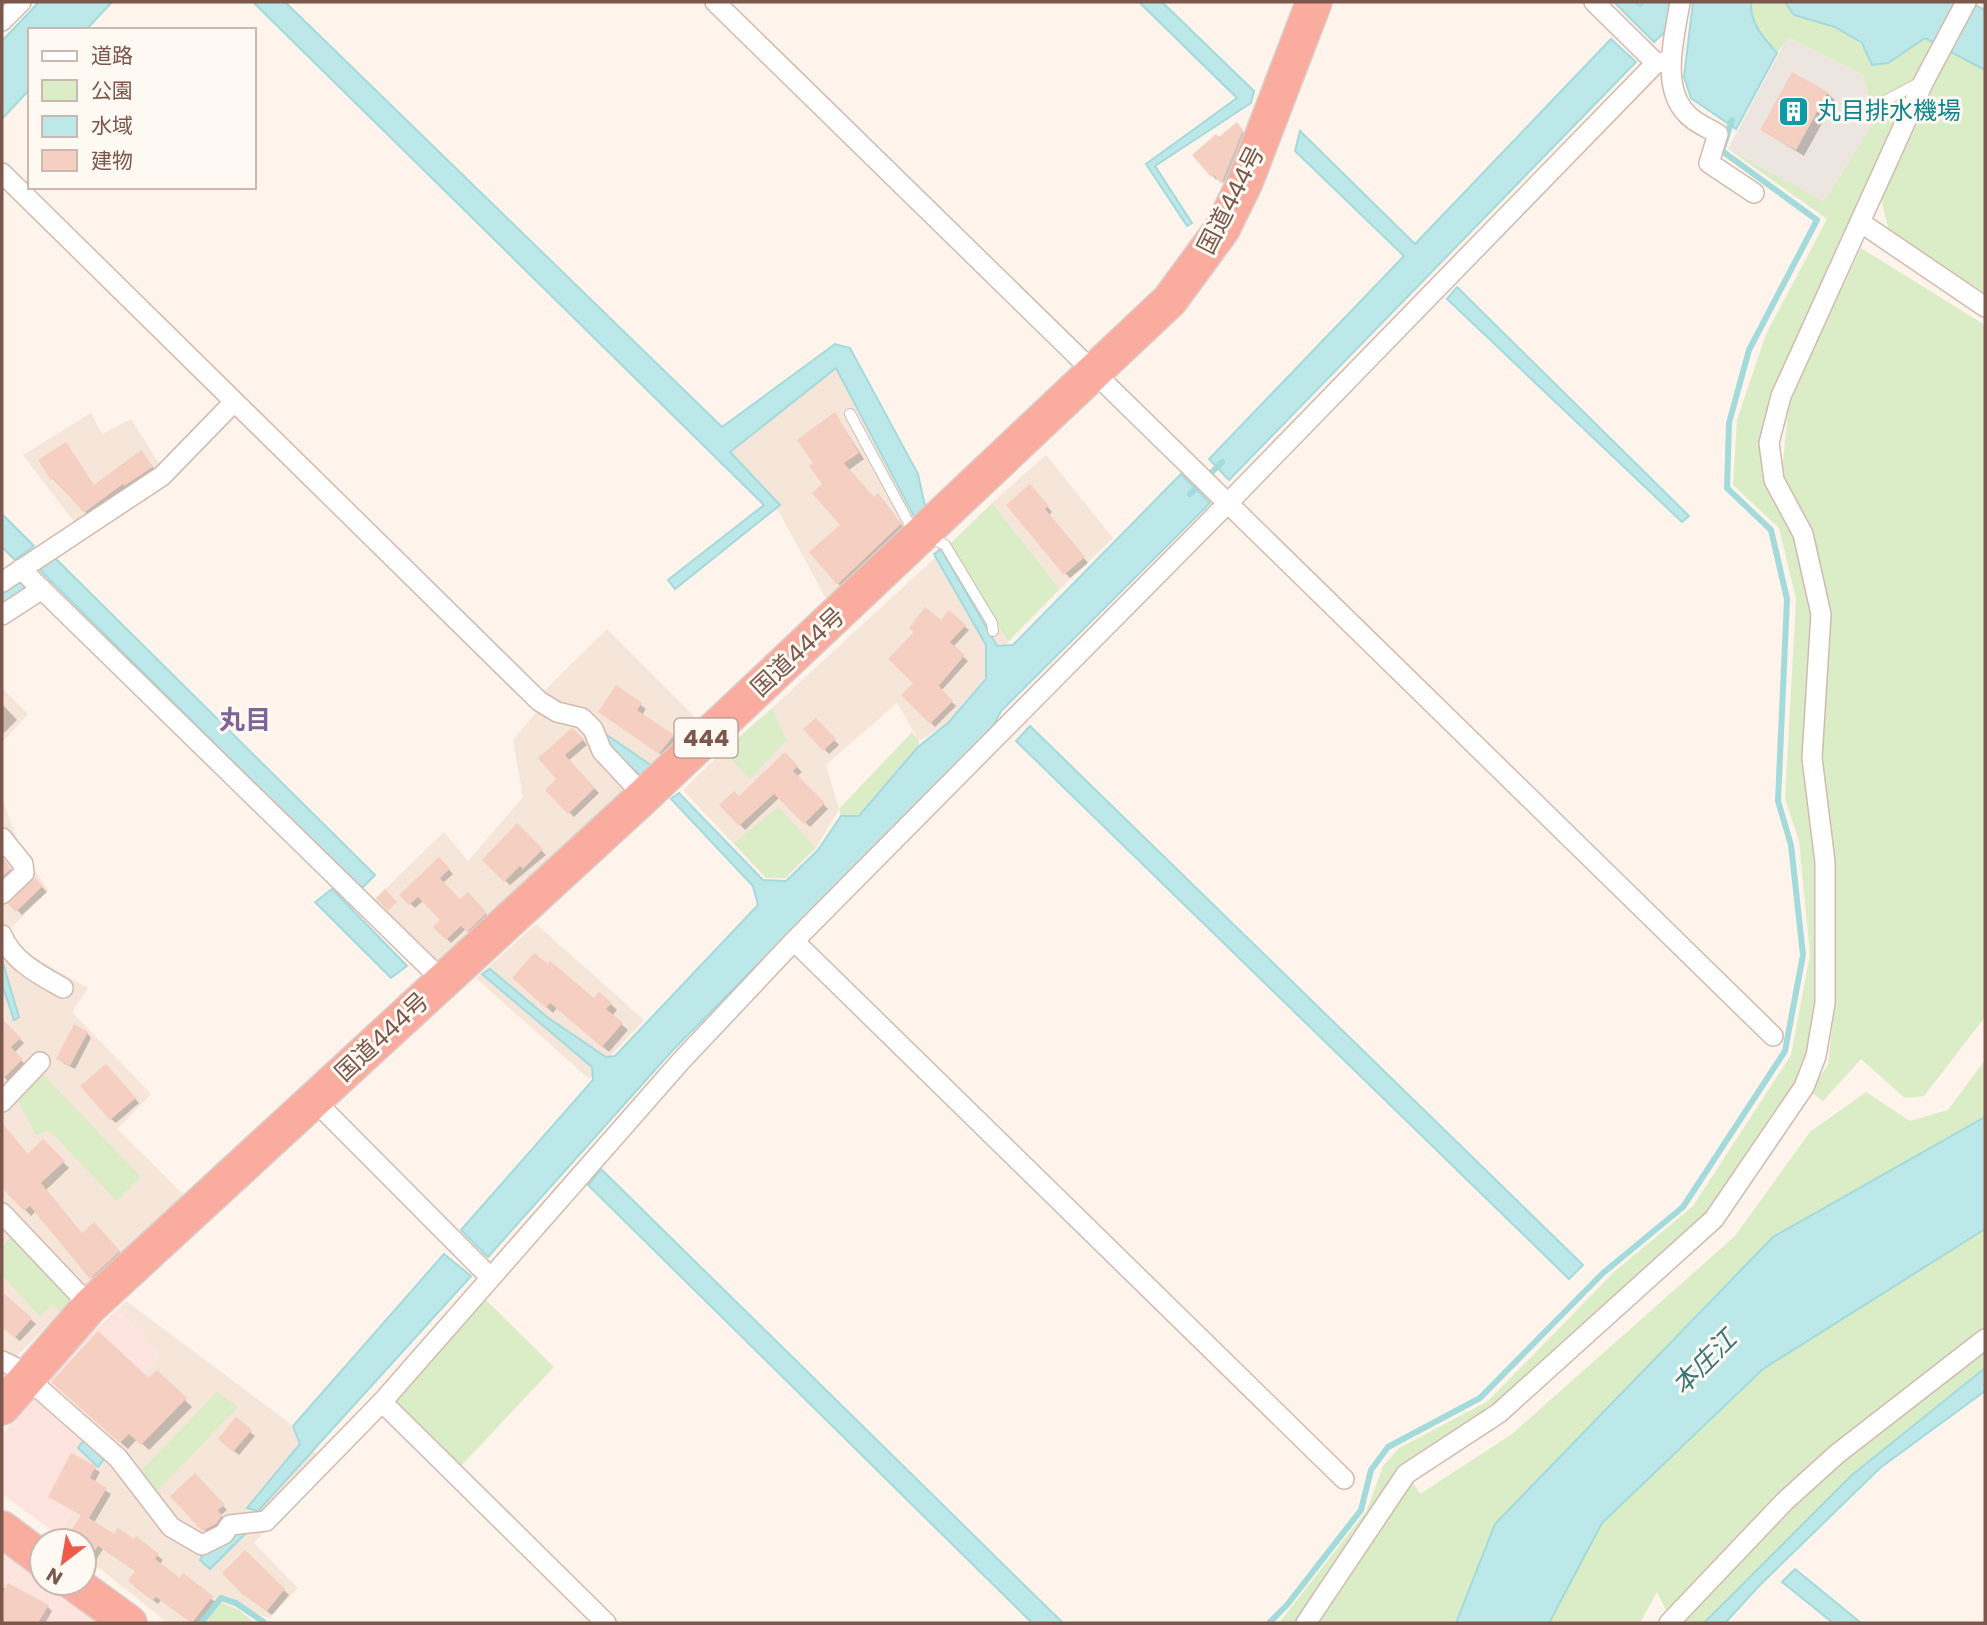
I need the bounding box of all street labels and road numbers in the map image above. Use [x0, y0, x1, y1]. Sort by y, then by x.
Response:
street label: 国道444号 [1189, 140, 1272, 260]
street label: 国道444号 [744, 600, 852, 704]
road number: 444 [674, 718, 738, 758]
street label: 国道444号 [328, 985, 436, 1089]

